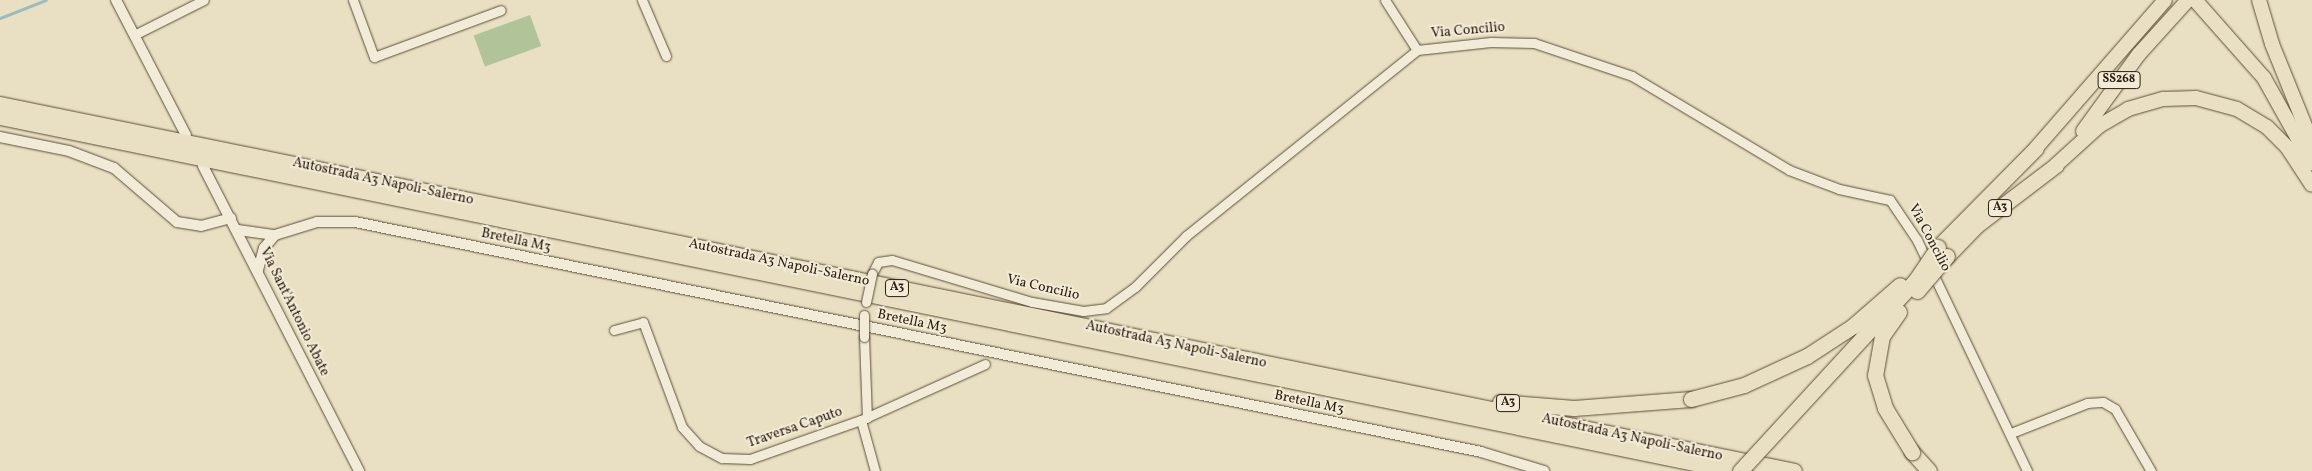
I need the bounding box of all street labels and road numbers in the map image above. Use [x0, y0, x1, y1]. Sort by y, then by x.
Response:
street label: Via Concilio [1430, 19, 1506, 43]
road number: SS268 [2096, 70, 2142, 90]
street label: Autostrada A3 Napoli-Salerno [291, 155, 475, 209]
road number: A3 [1988, 198, 2012, 218]
street label: Via Concilio [1904, 201, 1954, 275]
street label: Bretella M3 [480, 225, 552, 257]
street label: Autostrada A3 Napoli-Salerno [687, 236, 871, 290]
street label: Via Sant'Antonio Abate [256, 245, 332, 379]
street label: Via Concilio [1005, 271, 1081, 305]
road number: A3 [884, 278, 910, 298]
street label: Bretella M3 [876, 306, 948, 338]
street label: Autostrada A3 Napoli-Salerno [1084, 318, 1268, 372]
street label: Bretella M3 [1273, 387, 1345, 419]
road number: A3 [1496, 393, 1520, 412]
street label: Traversa Caputo [745, 404, 845, 452]
street label: Autostrada A3 Napoli-Salerno [1540, 411, 1724, 465]

